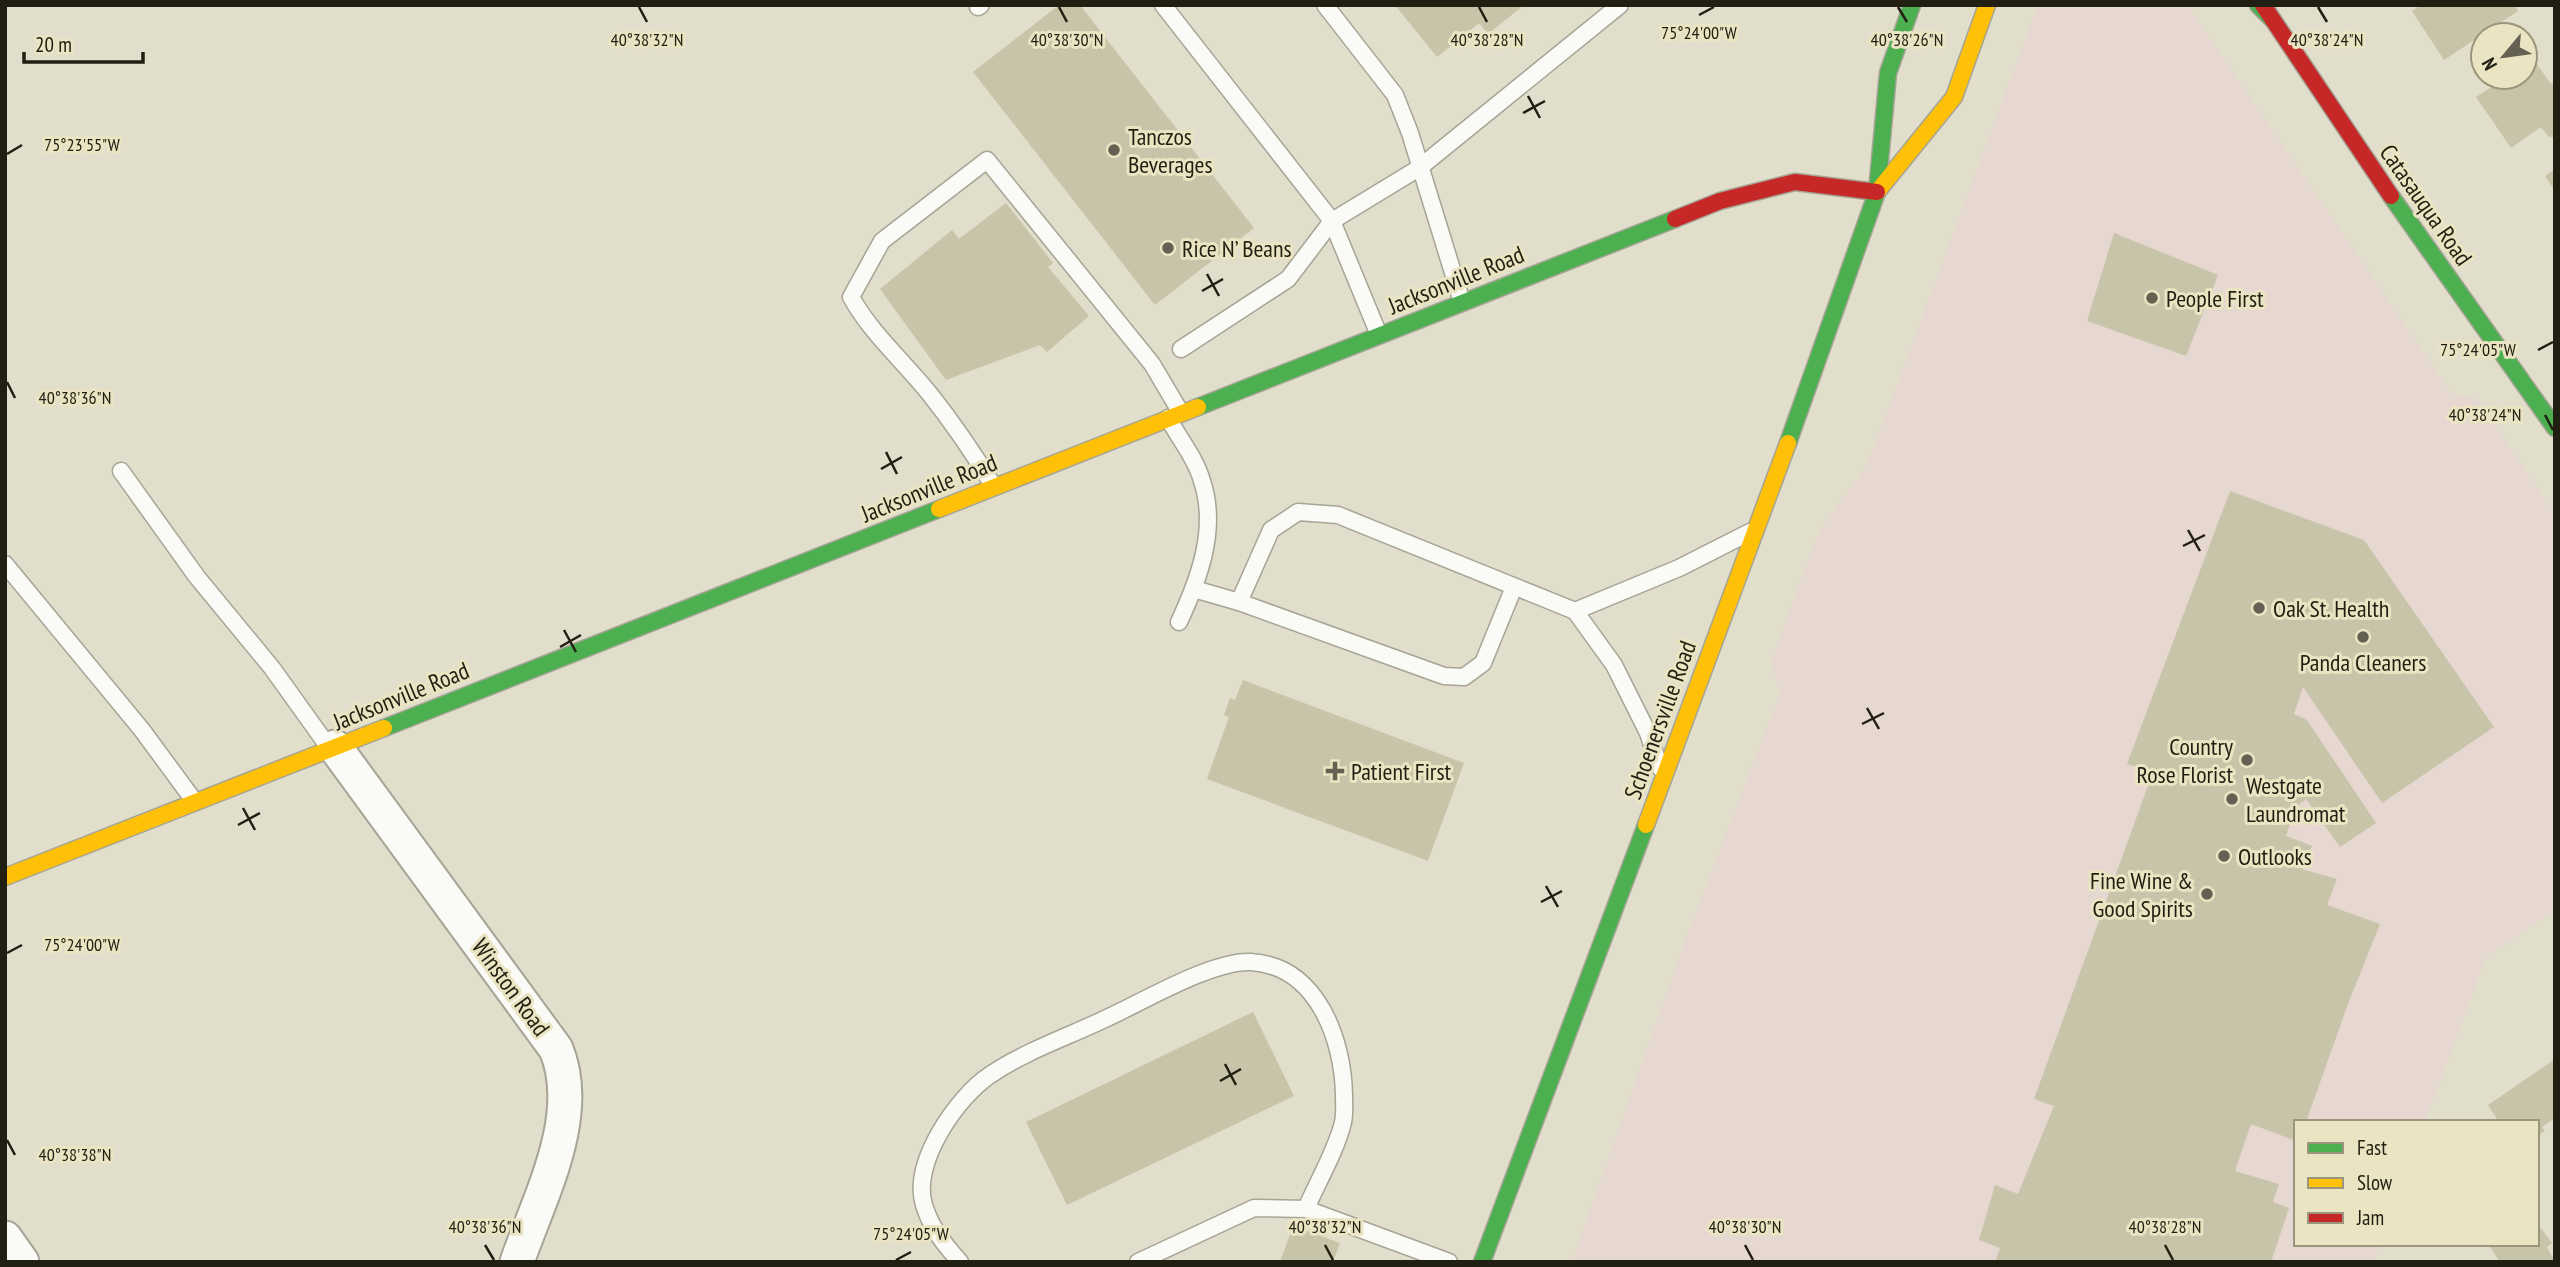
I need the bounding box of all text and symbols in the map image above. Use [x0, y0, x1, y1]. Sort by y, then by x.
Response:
scale bar [24, 21, 144, 65]
text: 75°24'00"W [1661, 21, 1737, 44]
north arrow [2469, 21, 2539, 91]
text: 40°38'32"N [611, 28, 683, 51]
text: 40°38'30"N [1031, 28, 1103, 51]
text: 40°38'28"N [1451, 28, 1523, 51]
text: 40°38'26"N [1871, 28, 1943, 51]
text: 40°38'24"N [2291, 28, 2363, 51]
text: 20 m [35, 31, 72, 58]
text: N [2476, 54, 2502, 75]
place label: Tanczos Beverages [1128, 121, 1213, 180]
text: 75°23'55"W [44, 133, 120, 156]
street label: Catasauqua Road [2373, 138, 2479, 272]
marker: Tanczos Beverages [1106, 142, 1122, 158]
place label: Rice N’ Beans [1182, 233, 1292, 264]
street label: Jacksonville Road [1383, 239, 1529, 322]
marker: Rice N’ Beans [1160, 240, 1176, 256]
place label: People First [2166, 283, 2264, 314]
marker: People First [2144, 290, 2160, 306]
text: 75°24'05"W [2440, 338, 2516, 361]
text: 40°38'36"N [39, 386, 111, 409]
text: 40°38'24"N [2449, 403, 2521, 426]
street label: Jacksonville Road [856, 447, 1002, 530]
place label: Oak St. Health [2273, 593, 2389, 624]
marker: Oak St. Health [2251, 600, 2267, 616]
marker: Panda Cleaners [2355, 629, 2371, 645]
street label: Schoenersville Road [1617, 636, 1703, 804]
place label: Panda Cleaners [2300, 647, 2426, 678]
street label: Jacksonville Road [328, 655, 474, 738]
place label: Country Rose Florist [2137, 731, 2233, 790]
marker: Country Rose Florist [2239, 752, 2255, 768]
place label: Patient First [1351, 756, 1452, 787]
marker: Patient First [1325, 761, 1345, 781]
place label: Westgate Laundromat [2246, 770, 2346, 829]
marker: Westgate Laundromat [2224, 791, 2240, 807]
place label: Outlooks [2238, 841, 2312, 872]
marker: Outlooks [2216, 848, 2232, 864]
place label: Fine Wine & Good Spirits [2090, 865, 2193, 924]
marker: Fine Wine & Good Spirits [2199, 886, 2215, 902]
street label: Winston Road [465, 932, 557, 1042]
text: 75°24'00"W [44, 933, 120, 956]
legend [2294, 1120, 2539, 1246]
text: Fast [2357, 1134, 2387, 1161]
text: 40°38'38"N [39, 1143, 111, 1166]
text: Slow [2357, 1169, 2393, 1196]
text: Jam [2356, 1204, 2384, 1231]
text: 40°38'36"N [449, 1215, 521, 1238]
text: 40°38'32"N [1289, 1215, 1361, 1238]
text: 40°38'30"N [1709, 1215, 1781, 1238]
text: 40°38'28"N [2129, 1215, 2201, 1238]
text: 75°24'05"W [873, 1222, 949, 1245]

